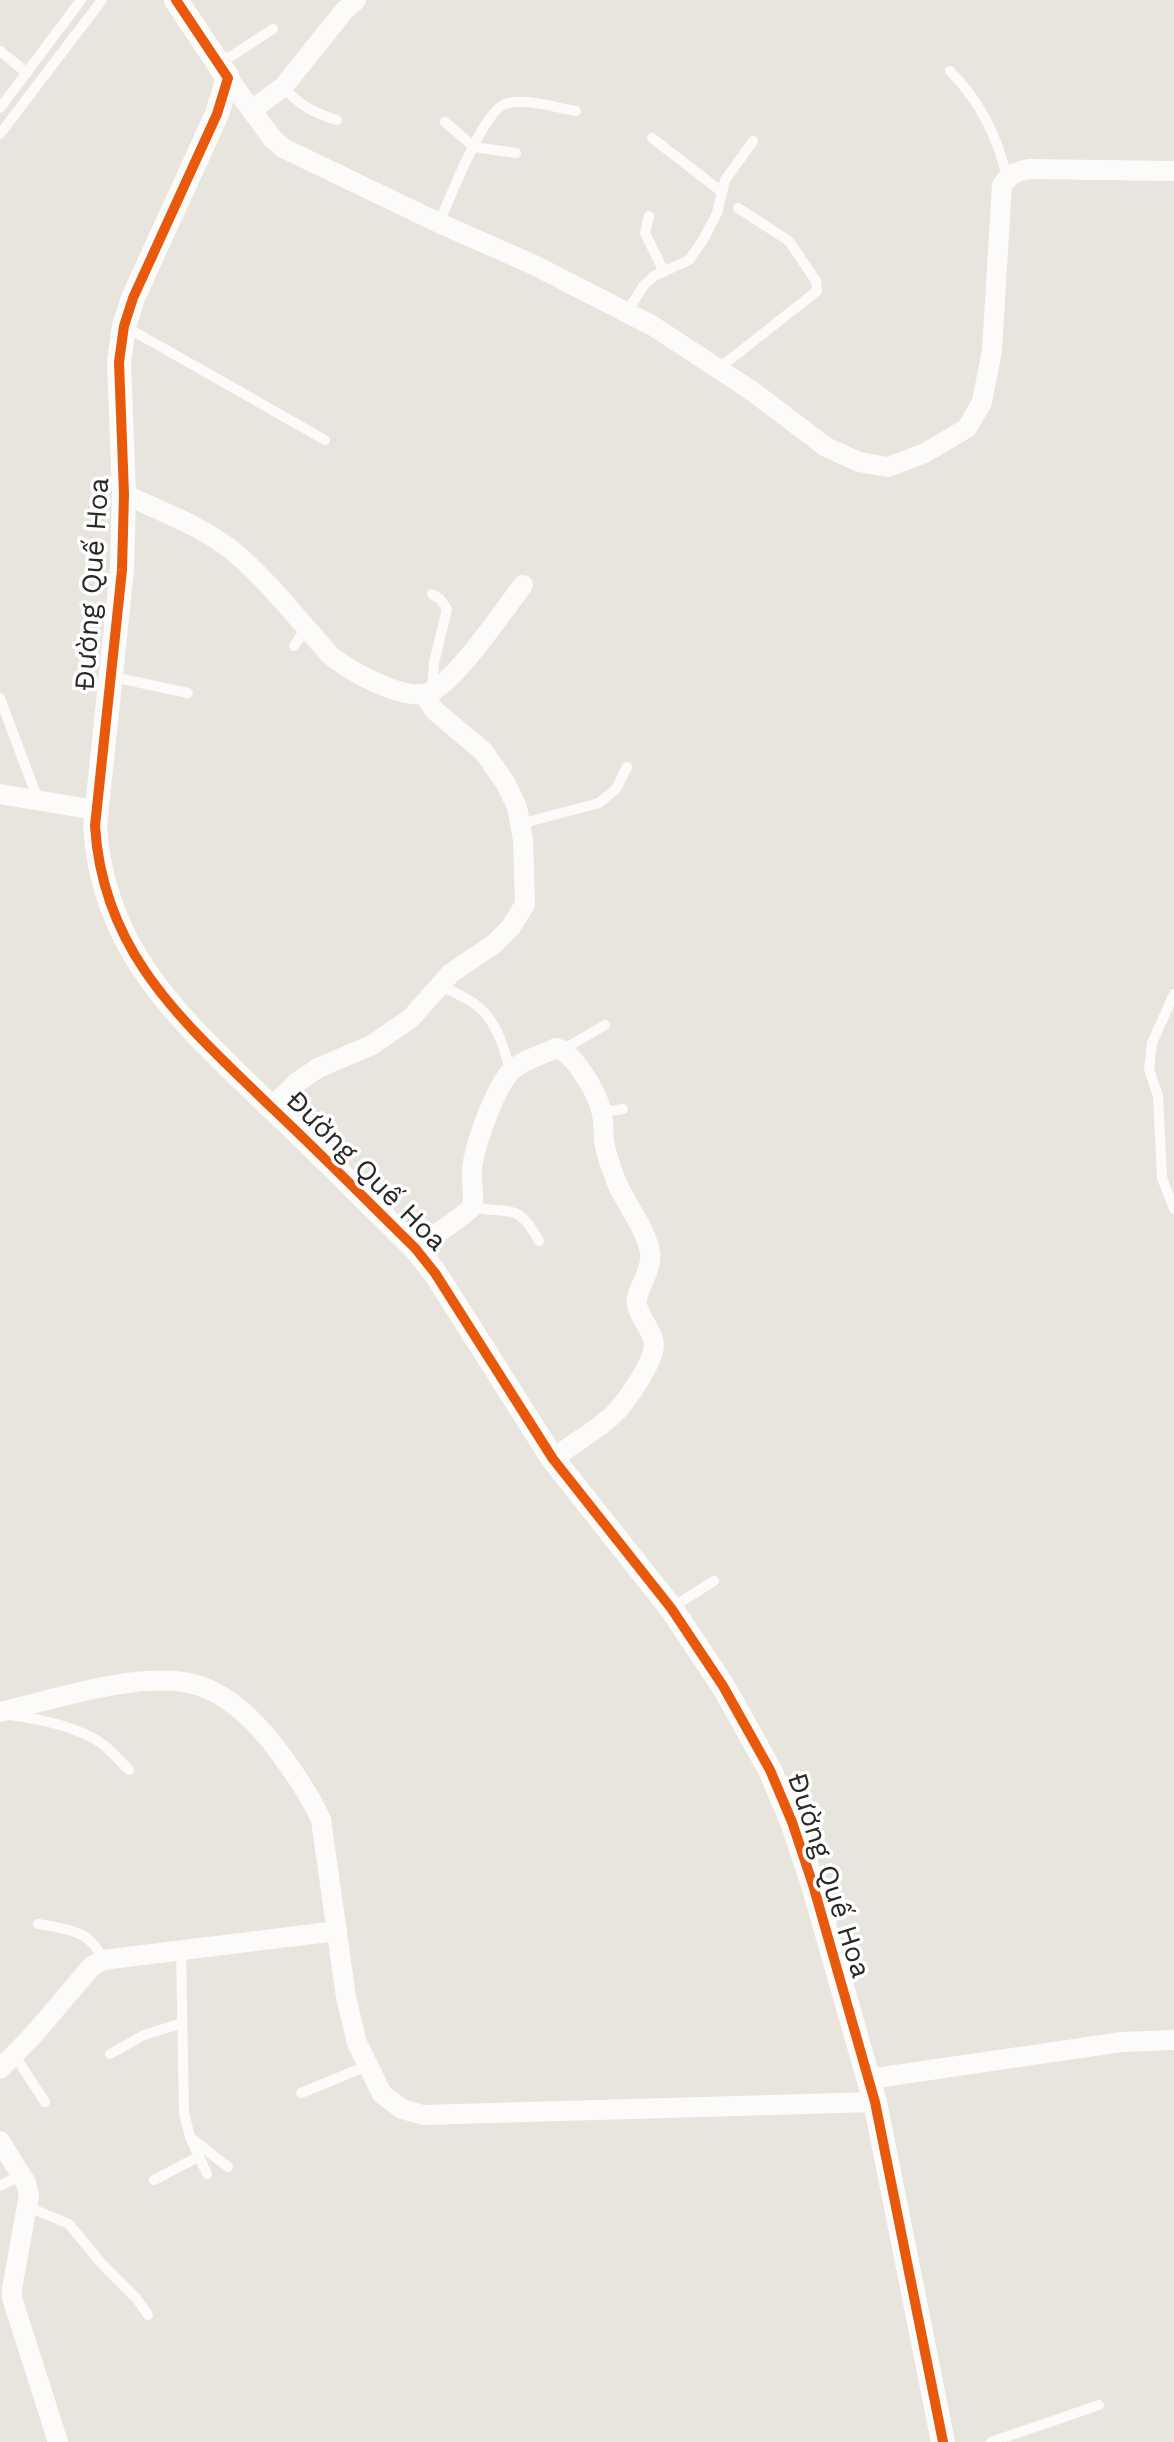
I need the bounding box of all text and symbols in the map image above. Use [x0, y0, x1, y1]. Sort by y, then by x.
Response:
street label: Đường Quế Hoa [68, 476, 115, 692]
street label: Đường Quế Hoa [280, 1083, 454, 1258]
street label: Đường Quế Hoa [781, 1769, 878, 1982]

